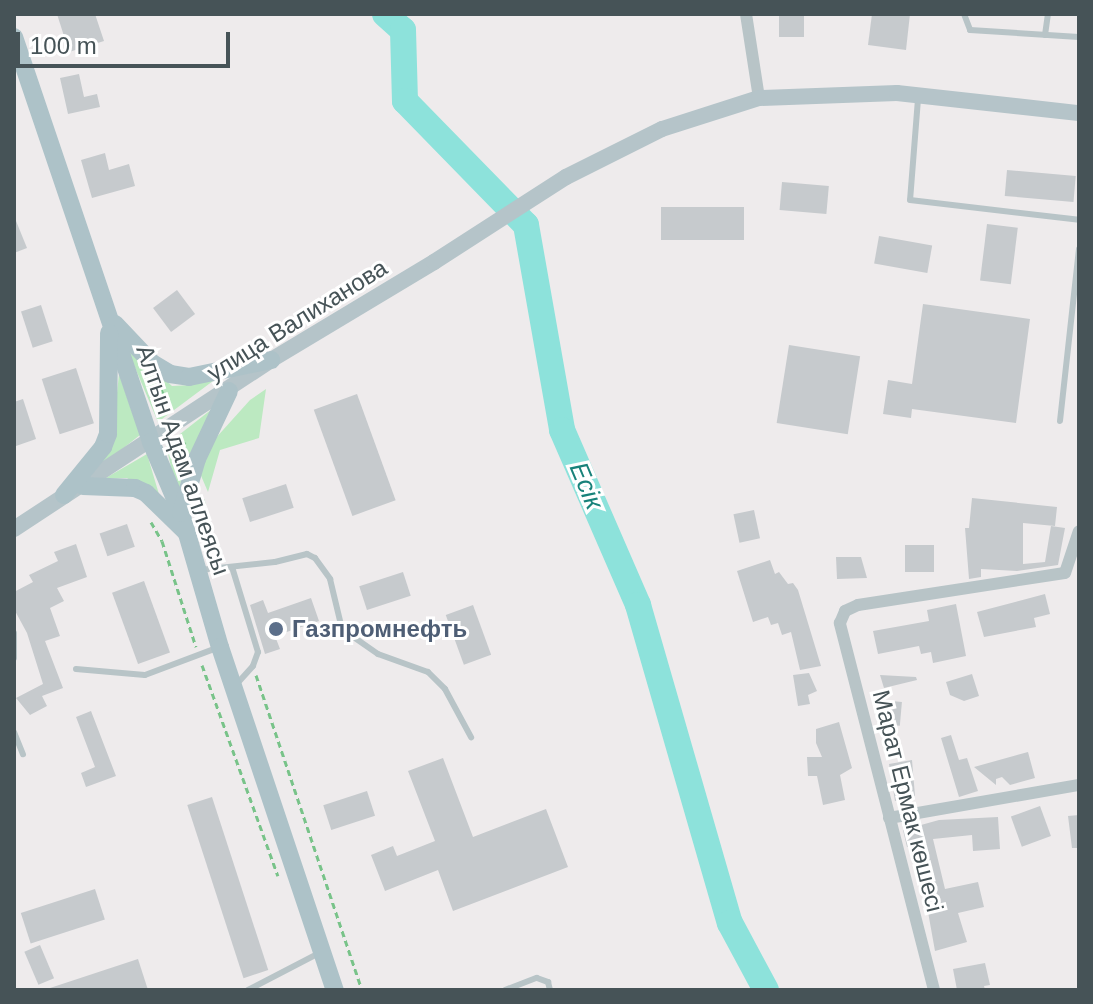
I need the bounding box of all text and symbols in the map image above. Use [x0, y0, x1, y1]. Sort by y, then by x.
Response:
scale bar [20, 16, 234, 66]
text: 100 m [30, 32, 97, 59]
street label: улица Валиханова [202, 253, 392, 387]
street label: Алтын Адам аллеясы [130, 341, 236, 579]
water label: Есік [562, 458, 610, 514]
place label: Газпромнефть [292, 615, 467, 643]
marker: Газпромнефть [267, 620, 285, 638]
street label: Марат Ермак көшесі [866, 687, 950, 915]

